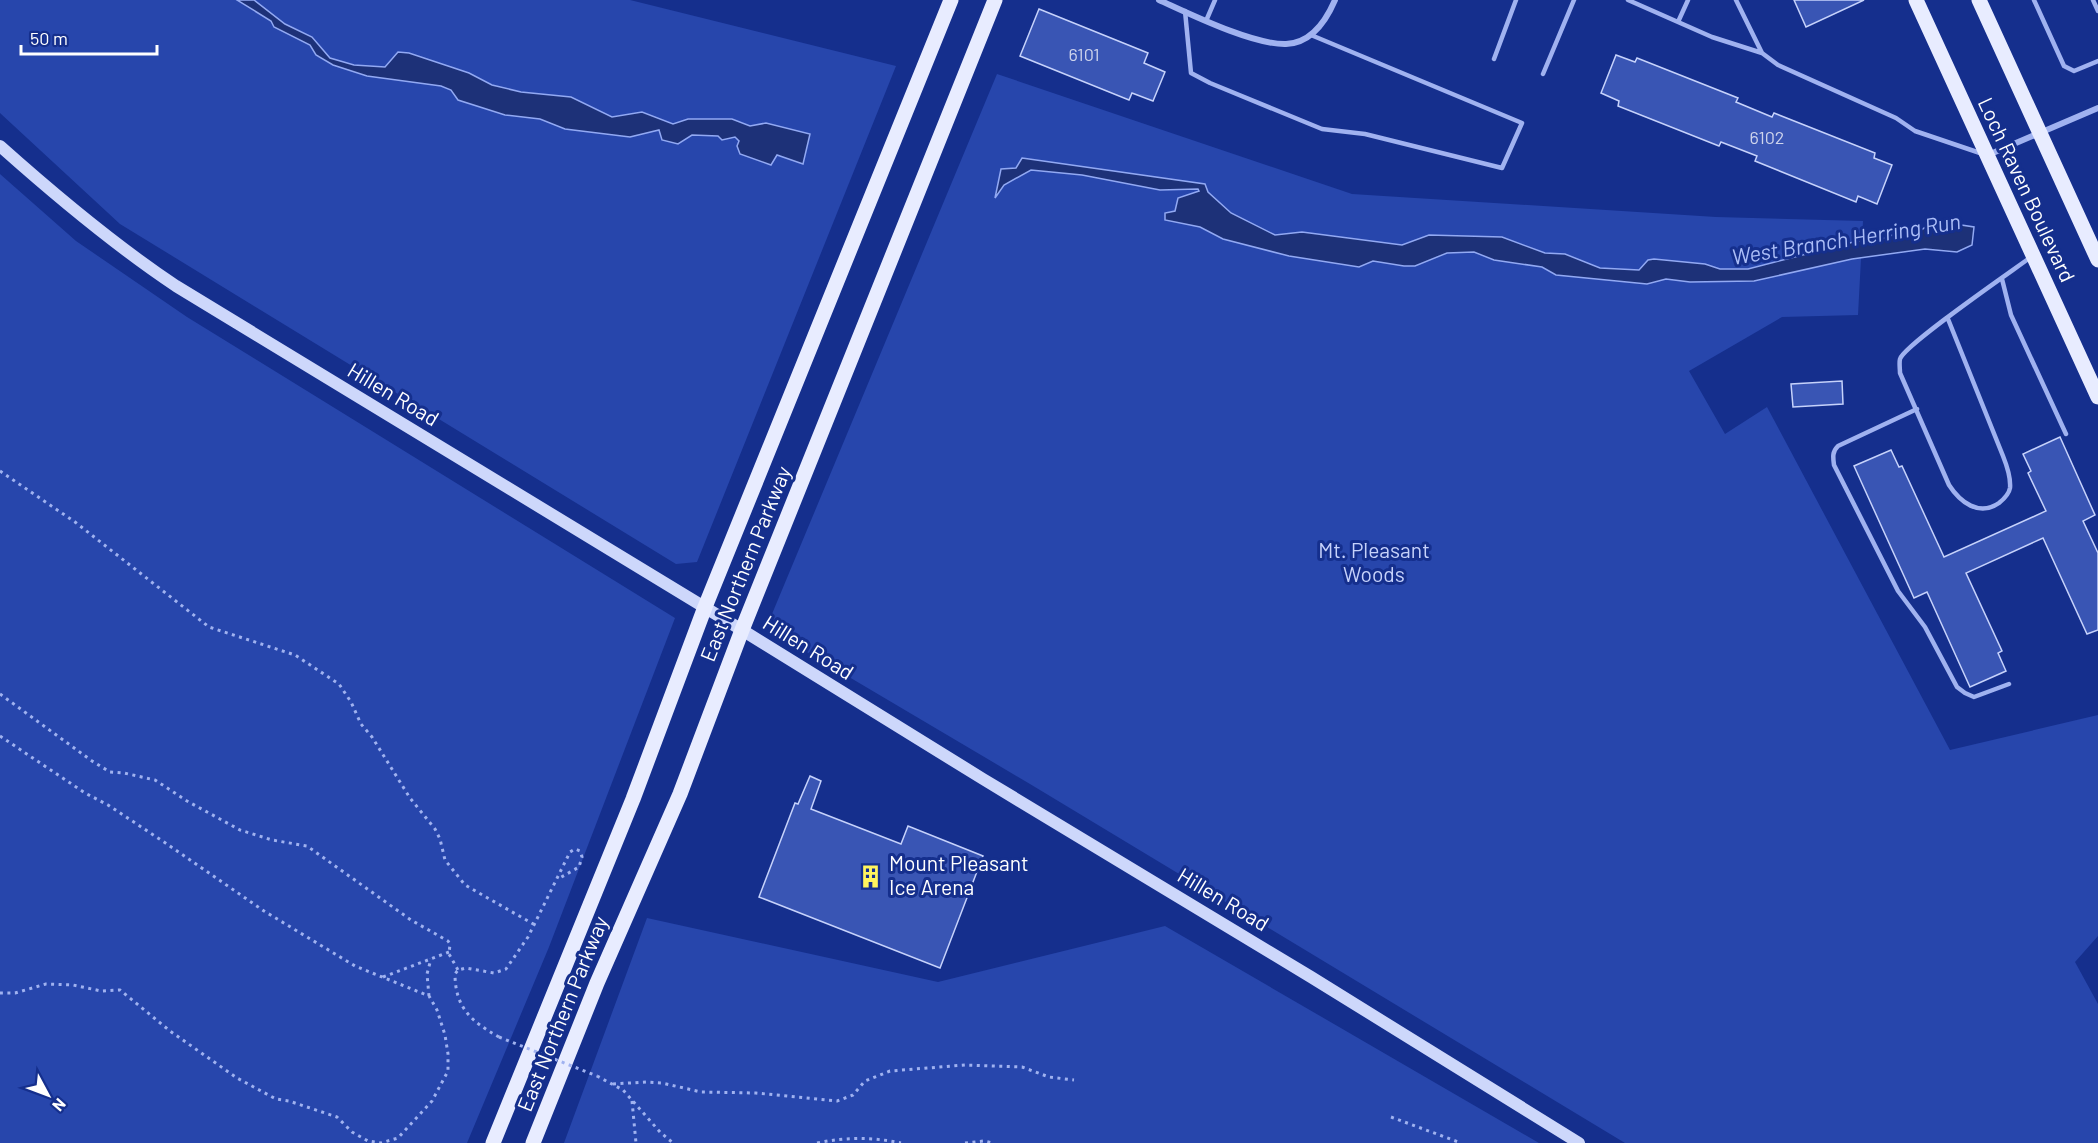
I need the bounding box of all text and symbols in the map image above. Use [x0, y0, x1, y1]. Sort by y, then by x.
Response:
scale bar [21, 18, 158, 56]
text: 50 m [30, 27, 68, 49]
house number: 6101 [1068, 43, 1100, 65]
street label: Loch Raven Boulevard [1974, 93, 2081, 286]
house number: 6102 [1749, 126, 1785, 148]
water label: West Branch Herring Run [1730, 207, 1962, 269]
street label: Hillen Road [344, 357, 444, 431]
street label: East Northern Parkway [694, 462, 795, 665]
park label: Mt. Pleasant Woods [1318, 537, 1430, 586]
street label: Hillen Road [759, 609, 859, 684]
place label: Mount Pleasant Ice Arena [889, 850, 1029, 899]
street label: Hillen Road [1174, 862, 1274, 936]
building icon: Mount Pleasant Ice Arena [858, 863, 884, 889]
street label: East Northern Parkway [511, 912, 612, 1115]
north arrow [18, 1065, 78, 1125]
text: N [49, 1095, 70, 1115]

